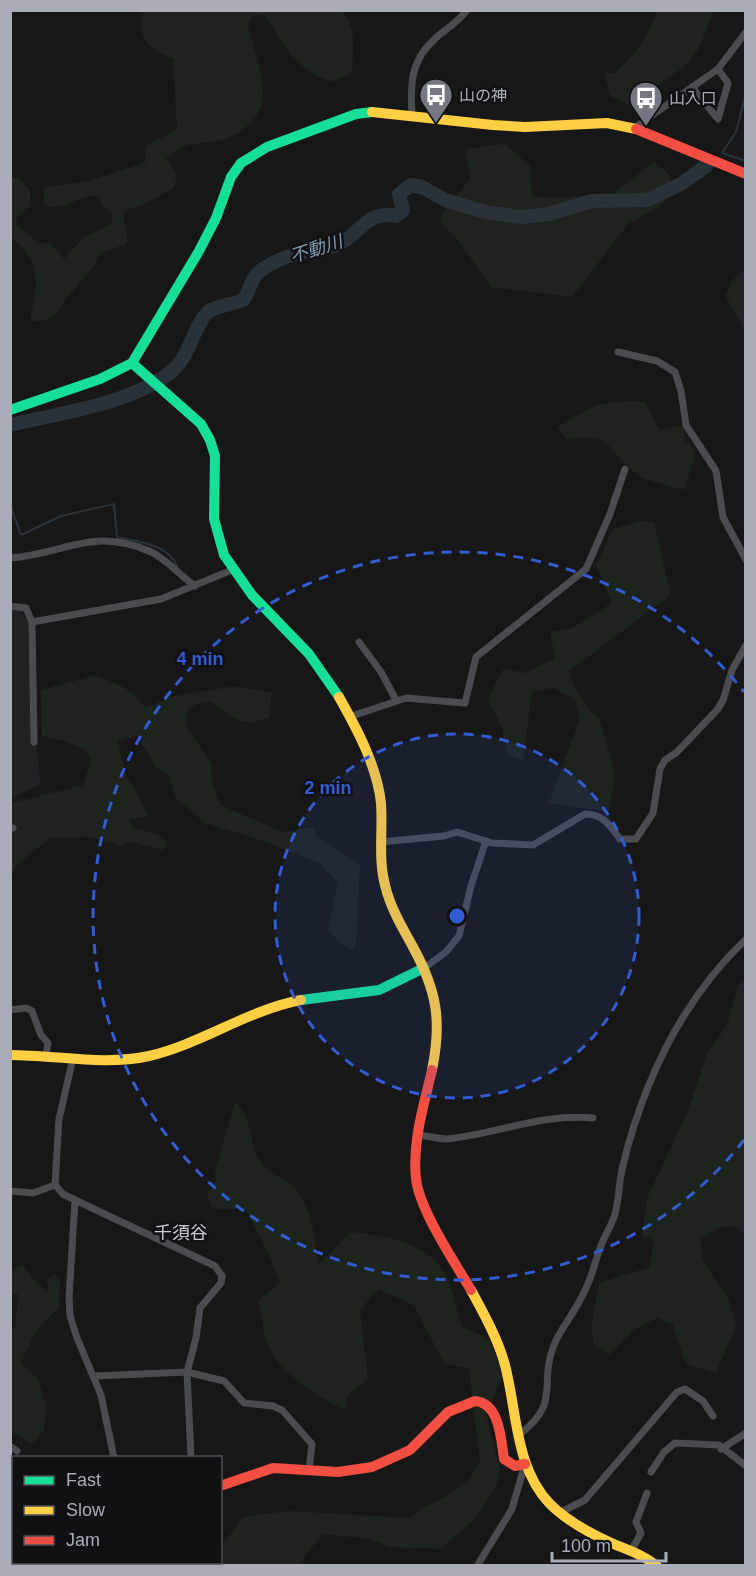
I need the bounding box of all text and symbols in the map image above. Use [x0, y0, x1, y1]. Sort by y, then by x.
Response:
bus stop icon: 山の神 [418, 77, 454, 124]
bus stop icon: 山入口 [628, 80, 664, 127]
place label: 山の神 [459, 87, 507, 104]
place label: 山入口 [669, 90, 717, 107]
water label: 不動川 [287, 231, 347, 267]
text: 4 min [176, 649, 224, 669]
text: 2 min [304, 778, 352, 798]
centre of rings [447, 906, 467, 926]
district label: 千須谷 [154, 1223, 208, 1243]
legend [12, 1456, 222, 1564]
text: Fast [66, 1470, 101, 1490]
text: Slow [66, 1500, 106, 1520]
scale bar [552, 1525, 666, 1563]
text: Jam [66, 1530, 100, 1550]
text: 100 m [561, 1536, 611, 1556]

